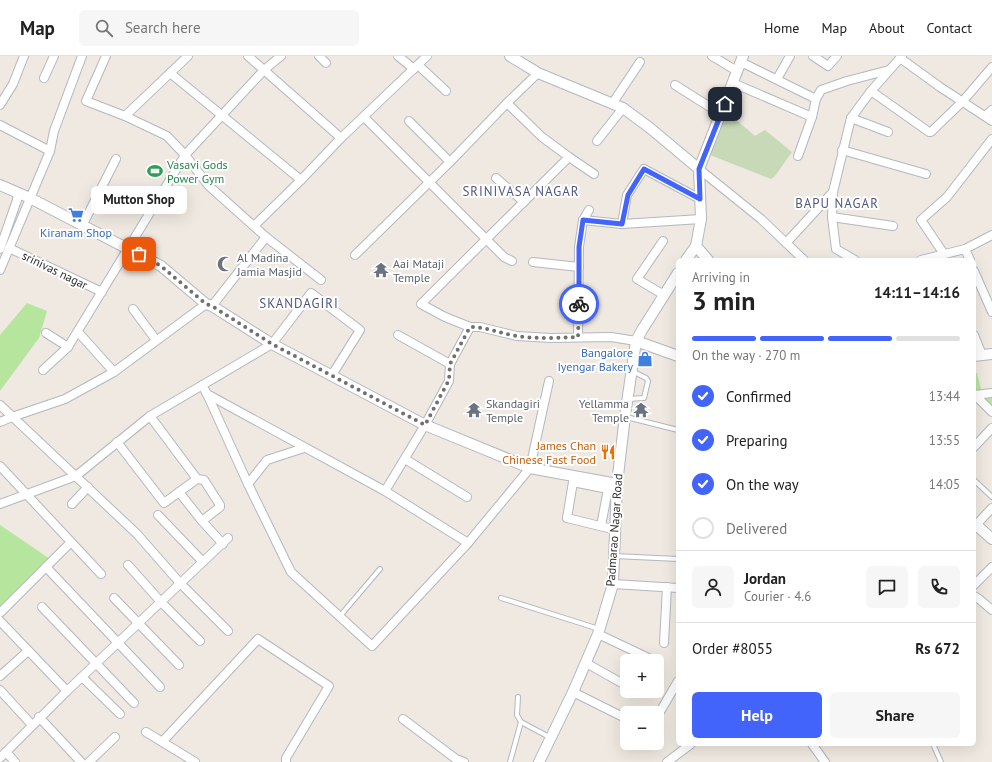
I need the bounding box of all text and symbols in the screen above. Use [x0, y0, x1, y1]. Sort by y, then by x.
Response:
search box [79, 10, 359, 46]
text: Map [20, 16, 55, 40]
icon: search [93, 17, 115, 39]
text: Search here [125, 18, 201, 37]
text: Home [764, 19, 799, 37]
text: Map [821, 19, 847, 37]
text: About [869, 19, 905, 37]
text: Contact [927, 19, 972, 37]
pin [708, 87, 742, 121]
icon: home [714, 93, 736, 115]
place label: Vasavi Gods Power Gym [166, 157, 228, 186]
sports icon: Vasavi Gods Power Gym [146, 162, 164, 180]
district label: SRINIVASA NAGAR [462, 183, 580, 200]
callout: Mutton Shop [91, 186, 187, 214]
text: Mutton Shop [103, 191, 175, 208]
district label: BAPU NAGAR [795, 195, 879, 212]
supermarket icon: Kiranam Shop [67, 206, 85, 224]
place label: Kiranam Shop [40, 225, 112, 240]
pin [122, 237, 156, 271]
icon: bag [128, 243, 150, 265]
street label: srinivas nagar [20, 248, 90, 292]
place label: Al Madina Jamia Masjid [236, 250, 302, 279]
mosque icon: Al Madina Jamia Masjid [216, 255, 234, 273]
place label: Aai Mataji Temple [393, 256, 444, 285]
temple icon: Aai Mataji Temple [372, 261, 390, 279]
text: Arriving in [692, 269, 750, 286]
text: 14:11–14:16 [874, 283, 960, 302]
courier [559, 284, 599, 324]
text: 3 min [692, 284, 755, 317]
icon: bike [568, 293, 590, 315]
district label: SKANDAGIRI [259, 295, 339, 312]
place label: Bangalore Iyengar Bakery [557, 345, 633, 374]
text: On the way · 270 m [692, 347, 800, 364]
shop icon: Bangalore Iyengar Bakery [636, 350, 654, 368]
icon: check [692, 385, 714, 407]
text: Confirmed [726, 387, 791, 406]
text: 13:44 [929, 388, 960, 405]
place label: Skandagiri Temple [486, 396, 540, 425]
place label: Yellamma Temple [579, 396, 629, 425]
temple icon: Skandagiri Temple [465, 401, 483, 419]
temple icon: Yellamma Temple [632, 401, 650, 419]
icon: check [692, 429, 714, 451]
text: Preparing [726, 431, 788, 450]
text: 13:55 [929, 432, 960, 449]
place label: James Chan Chinese Fast Food [502, 438, 596, 467]
restaurant icon: James Chan Chinese Fast Food [599, 443, 617, 461]
street label: Padmarao Nagar Road [603, 473, 625, 587]
icon: check [692, 473, 714, 495]
text: On the way [726, 475, 799, 494]
text: 14:05 [929, 476, 960, 493]
text: Delivered [726, 519, 787, 538]
button: person [692, 566, 734, 608]
button: chat [866, 566, 908, 608]
button: phone [918, 566, 960, 608]
text: Jordan [744, 569, 786, 588]
text: Courier · 4.6 [744, 588, 811, 605]
text: Order #8055 [692, 639, 773, 658]
text: Rs 672 [915, 639, 960, 658]
map controls [620, 654, 664, 750]
button: + [620, 654, 664, 698]
button: Help [692, 692, 822, 738]
button: Share [830, 692, 960, 738]
button: − [620, 706, 664, 750]

